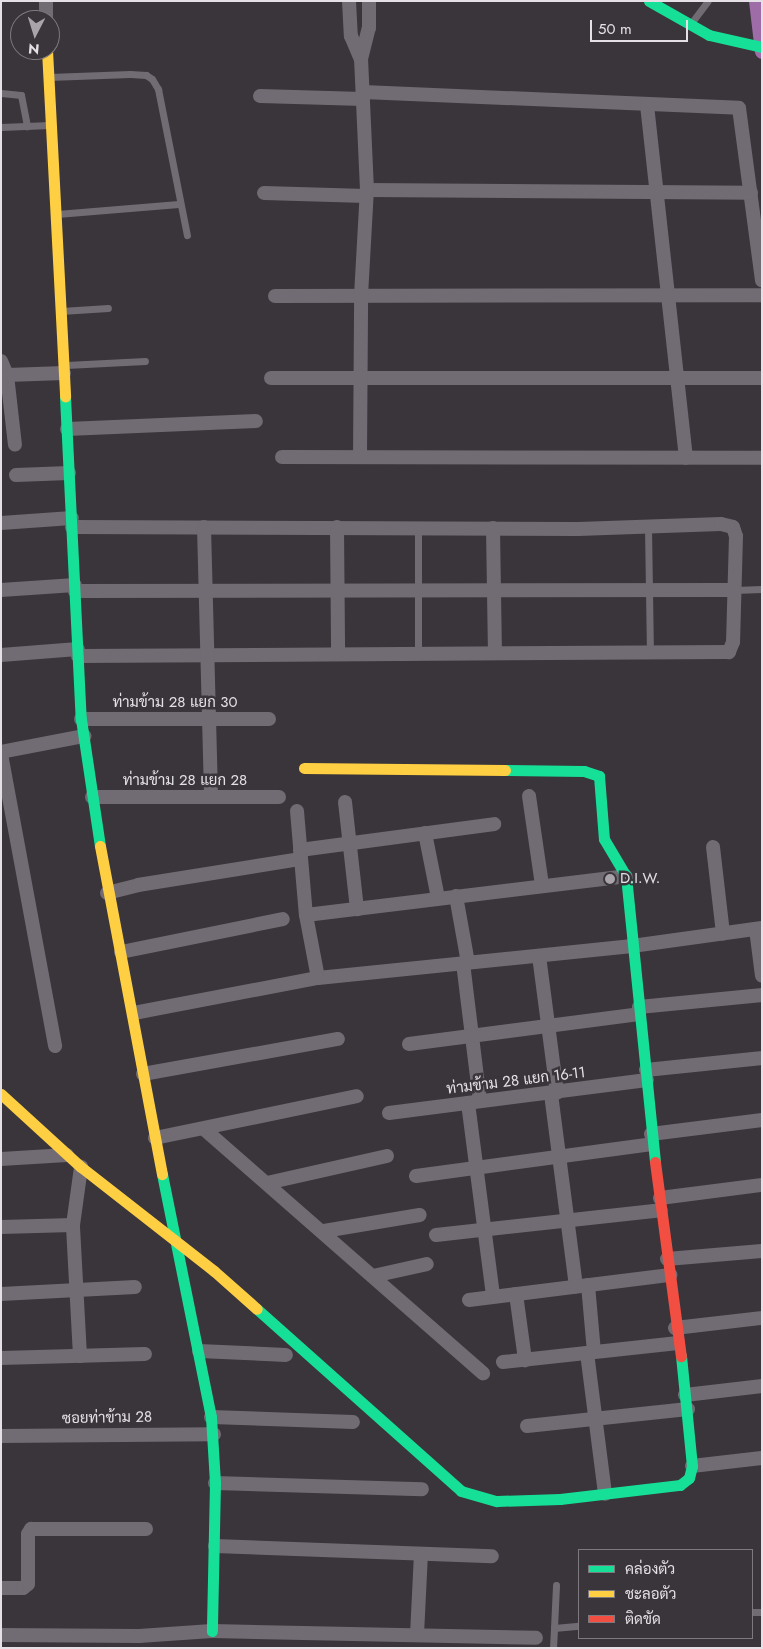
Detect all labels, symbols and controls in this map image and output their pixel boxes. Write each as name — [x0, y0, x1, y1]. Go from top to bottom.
north arrow — [10, 10, 60, 60]
scale bar — [593, 10, 690, 42]
text: 50 m — [598, 18, 632, 40]
text: N — [27, 38, 40, 59]
street label: ท่ามข้าม 28 แยก 30 — [112, 694, 238, 712]
street label: ท่ามข้าม 28 แยก 28 — [123, 772, 247, 790]
place label: D.I.W. — [620, 870, 660, 888]
marker: D.I.W. — [604, 873, 616, 885]
street label: ท่ามข้าม 28 แยก 16-11 — [445, 1064, 587, 1098]
street label: ซอยท่าข้าม 28 — [62, 1408, 152, 1428]
legend — [578, 1549, 753, 1639]
text: คล่องตัว — [625, 1558, 675, 1580]
text: ชะลอตัว — [625, 1583, 676, 1605]
text: ติดขัด — [625, 1608, 661, 1630]

